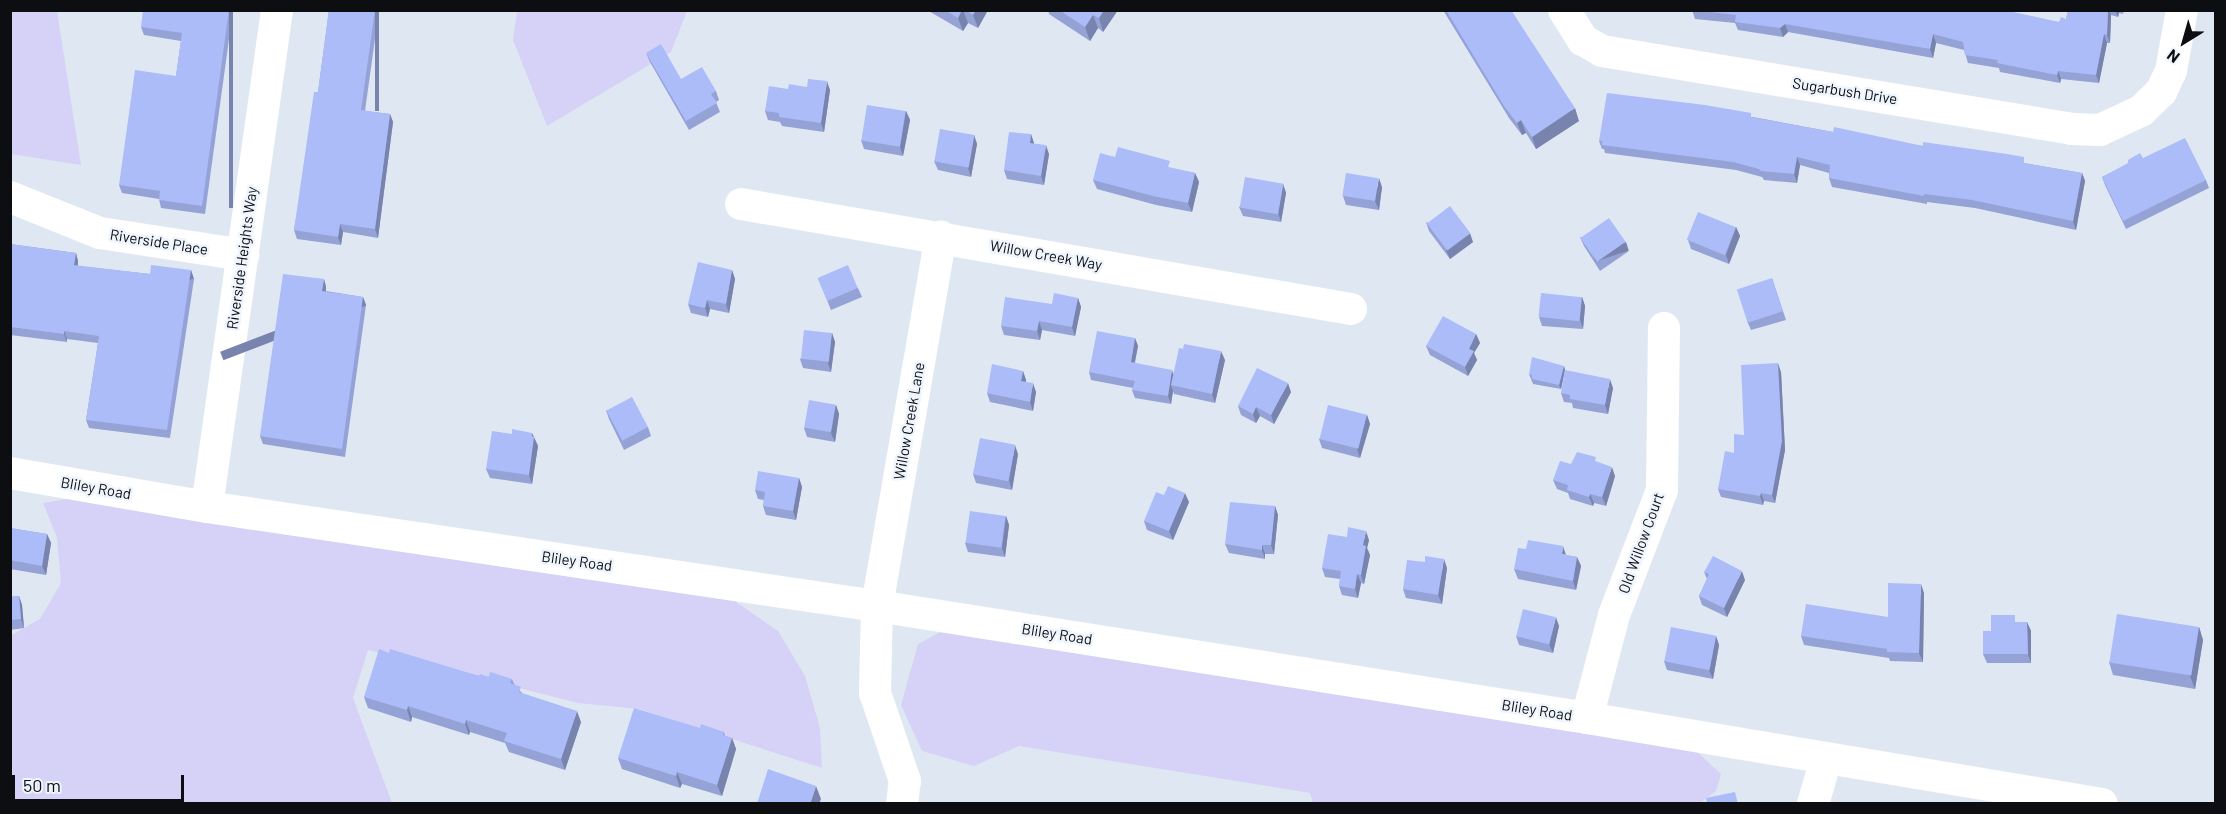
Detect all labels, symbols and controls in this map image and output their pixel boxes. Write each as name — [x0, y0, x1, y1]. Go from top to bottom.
north arrow — [2154, 12, 2214, 72]
text: N — [2163, 46, 2183, 68]
street label: Sugarbush Drive — [1791, 74, 1899, 108]
street label: Riverside Heights Way — [223, 186, 261, 330]
street label: Riverside Place — [109, 225, 209, 259]
street label: Willow Creek Way — [989, 236, 1103, 274]
street label: Willow Creek Lane — [890, 361, 928, 481]
street label: Bliley Road — [59, 473, 133, 503]
street label: Old Willow Court — [1614, 490, 1668, 596]
street label: Bliley Road — [541, 547, 613, 575]
street label: Bliley Road — [1021, 620, 1093, 648]
street label: Bliley Road — [1501, 696, 1573, 724]
scale bar — [15, 763, 188, 801]
text: 50 m — [23, 774, 61, 796]

